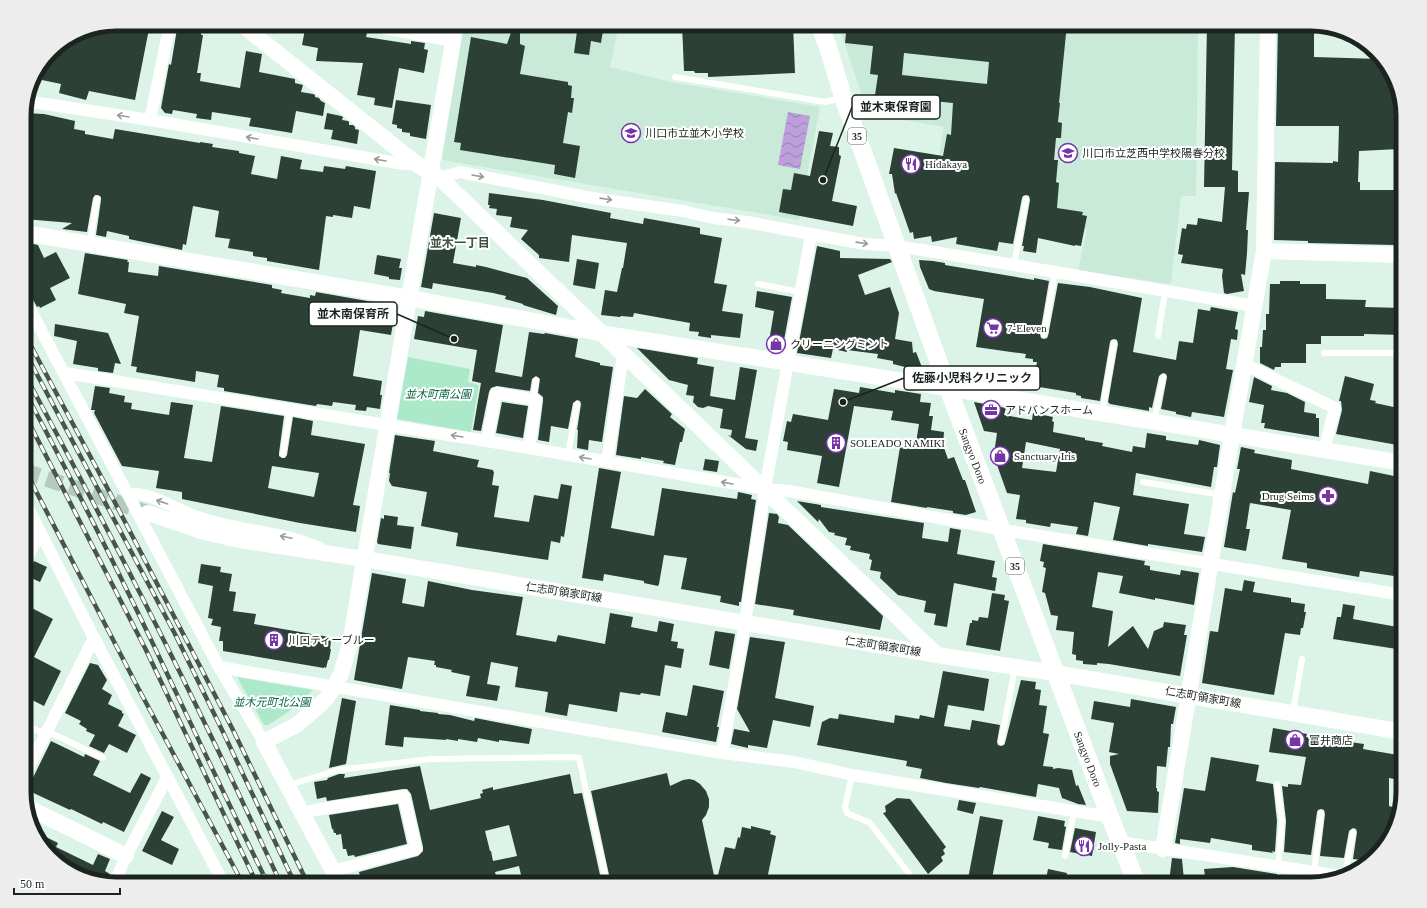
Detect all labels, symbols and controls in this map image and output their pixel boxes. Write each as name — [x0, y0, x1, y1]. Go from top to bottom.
callout: 並木東保育園 — [852, 95, 940, 119]
text: 並木東保育園 — [860, 100, 932, 114]
one-way arrow — [117, 112, 130, 120]
school or university icon: 川口市立並木小学校 — [620, 122, 642, 144]
place label: 川口市立並木小学校 — [645, 127, 744, 139]
road number: 35 — [848, 128, 866, 144]
one-way arrow — [245, 133, 258, 141]
school or university icon: 川口市立芝西中学校陽春分校 — [1057, 142, 1079, 164]
place label: 川口市立芝西中学校陽春分校 — [1082, 147, 1225, 159]
restaurant icon: Hidakaya — [900, 153, 922, 175]
one-way arrow — [373, 156, 386, 164]
place label: Hidakaya — [925, 158, 967, 170]
one-way arrow — [471, 172, 484, 180]
one-way arrow — [599, 195, 612, 203]
one-way arrow — [727, 217, 740, 224]
district label: 並木一丁目 — [430, 236, 490, 250]
one-way arrow — [855, 239, 868, 247]
callout: 並木南保育所 — [309, 302, 397, 326]
text: 並木南保育所 — [317, 307, 389, 321]
supermarket icon: 7-Eleven — [982, 317, 1004, 339]
place label: 7-Eleven — [1007, 322, 1047, 334]
shop icon: クリーニングミント — [765, 333, 787, 355]
place label: クリーニングミント — [790, 338, 889, 350]
callout: 佐藤小児科クリニック — [904, 366, 1040, 390]
text: 佐藤小児科クリニック — [912, 371, 1032, 385]
park label: 並木町南公園 — [405, 388, 473, 400]
office icon: アドバンスホーム — [980, 399, 1002, 421]
place label: アドバンスホーム — [1005, 404, 1093, 416]
street label: Sangyo Doro — [957, 427, 989, 486]
one-way arrow — [451, 432, 464, 440]
building icon: SOLEADO NAMIKI — [825, 432, 847, 454]
place label: SOLEADO NAMIKI — [850, 437, 945, 449]
shop icon: Sanctuary Iris — [989, 445, 1011, 467]
place label: Sanctuary Iris — [1014, 450, 1075, 462]
one-way arrow — [579, 454, 592, 462]
one-way arrow — [721, 478, 734, 486]
pharmacy icon: Drug Seims — [1317, 485, 1339, 507]
place label: Drug Seims — [1262, 490, 1314, 502]
one-way arrow — [156, 497, 168, 505]
one-way arrow — [280, 533, 293, 541]
road number: 35 — [1006, 558, 1024, 574]
street label: 仁志町領家町線 — [525, 580, 603, 604]
building icon: 川口ティーブルー — [263, 629, 285, 651]
place label: 川口ティーブルー — [288, 634, 375, 646]
street label: 仁志町領家町線 — [844, 634, 922, 658]
street label: 仁志町領家町線 — [1164, 684, 1242, 710]
park label: 並木元町北公園 — [234, 696, 312, 708]
shop icon: 富井商店 — [1284, 729, 1306, 751]
street label: Sangyo Doro — [1072, 730, 1104, 789]
place label: 富井商店 — [1309, 734, 1353, 746]
restaurant icon: Jolly-Pasta — [1073, 835, 1095, 857]
place label: Jolly-Pasta — [1098, 840, 1146, 852]
scale bar — [14, 870, 120, 896]
text: 50 m — [20, 877, 45, 891]

